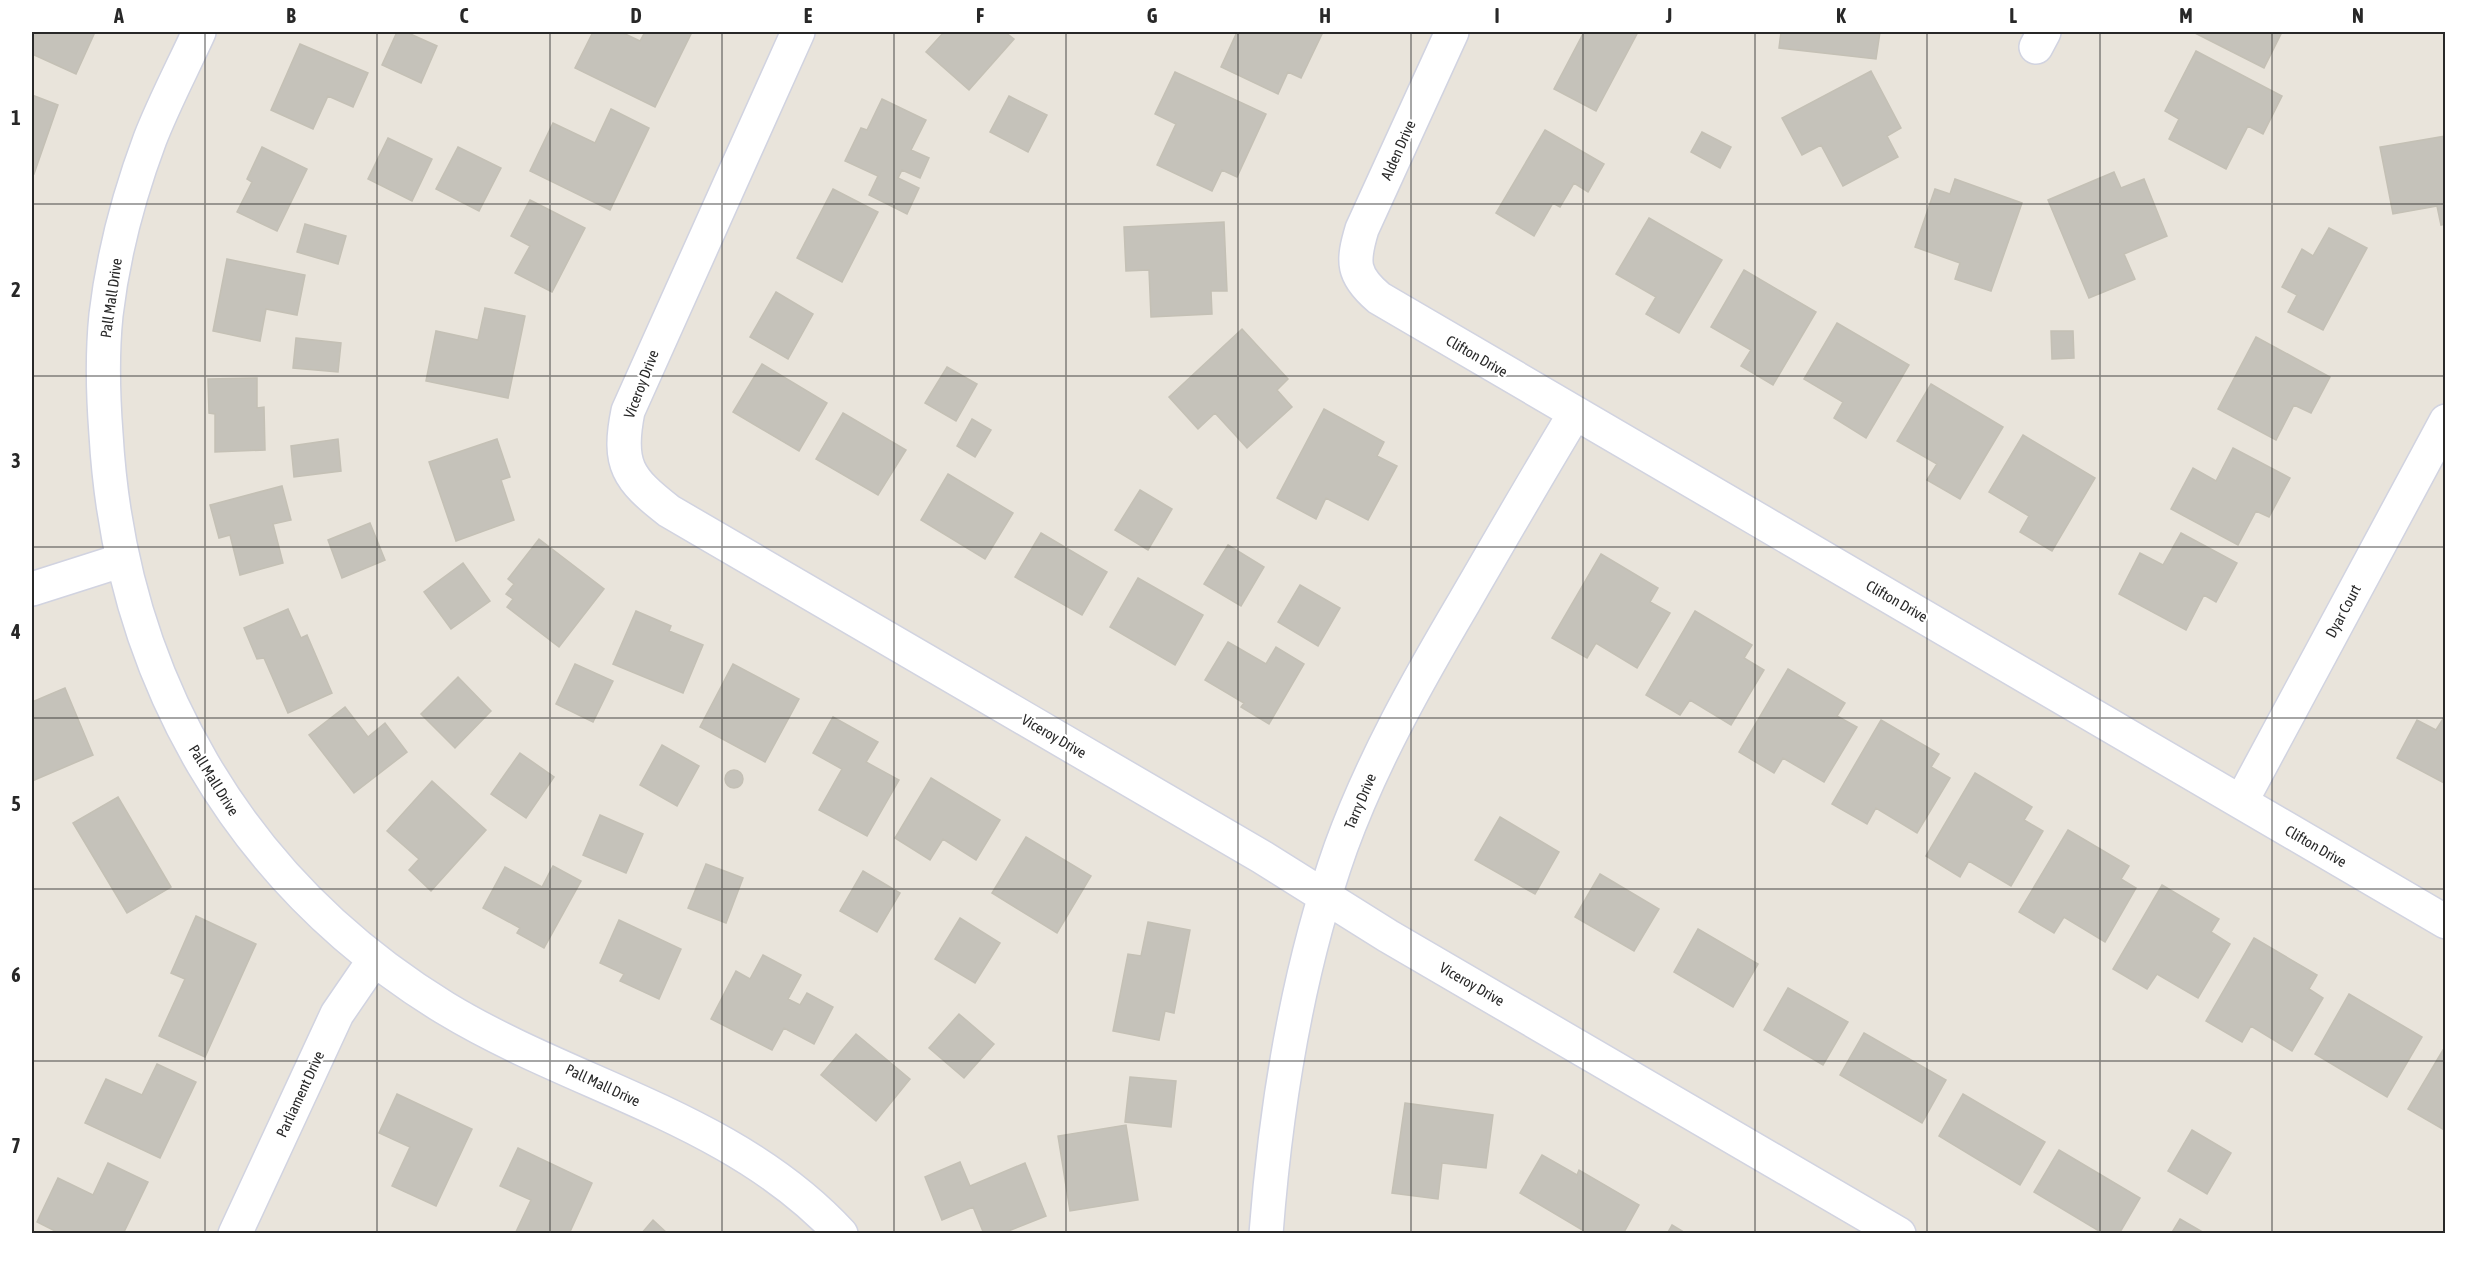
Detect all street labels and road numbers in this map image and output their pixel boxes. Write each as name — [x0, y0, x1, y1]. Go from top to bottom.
street label: Alden Drive — [1377, 117, 1419, 182]
street label: Pall Mall Drive — [97, 257, 125, 339]
street label: Clifton Drive — [1443, 332, 1511, 380]
street label: Viceroy Drive — [620, 347, 662, 421]
street label: Clifton Drive — [1863, 577, 1931, 625]
street label: Dyar Court — [2322, 582, 2364, 640]
street label: Viceroy Drive — [1019, 711, 1090, 761]
street label: Pall Mall Drive — [186, 741, 243, 819]
street label: Tarry Drive — [1341, 770, 1379, 831]
street label: Clifton Drive — [2282, 822, 2350, 870]
street label: Viceroy Drive — [1437, 959, 1508, 1009]
street label: Parliament Drive — [273, 1048, 327, 1140]
street label: Pall Mall Drive — [563, 1060, 643, 1110]

